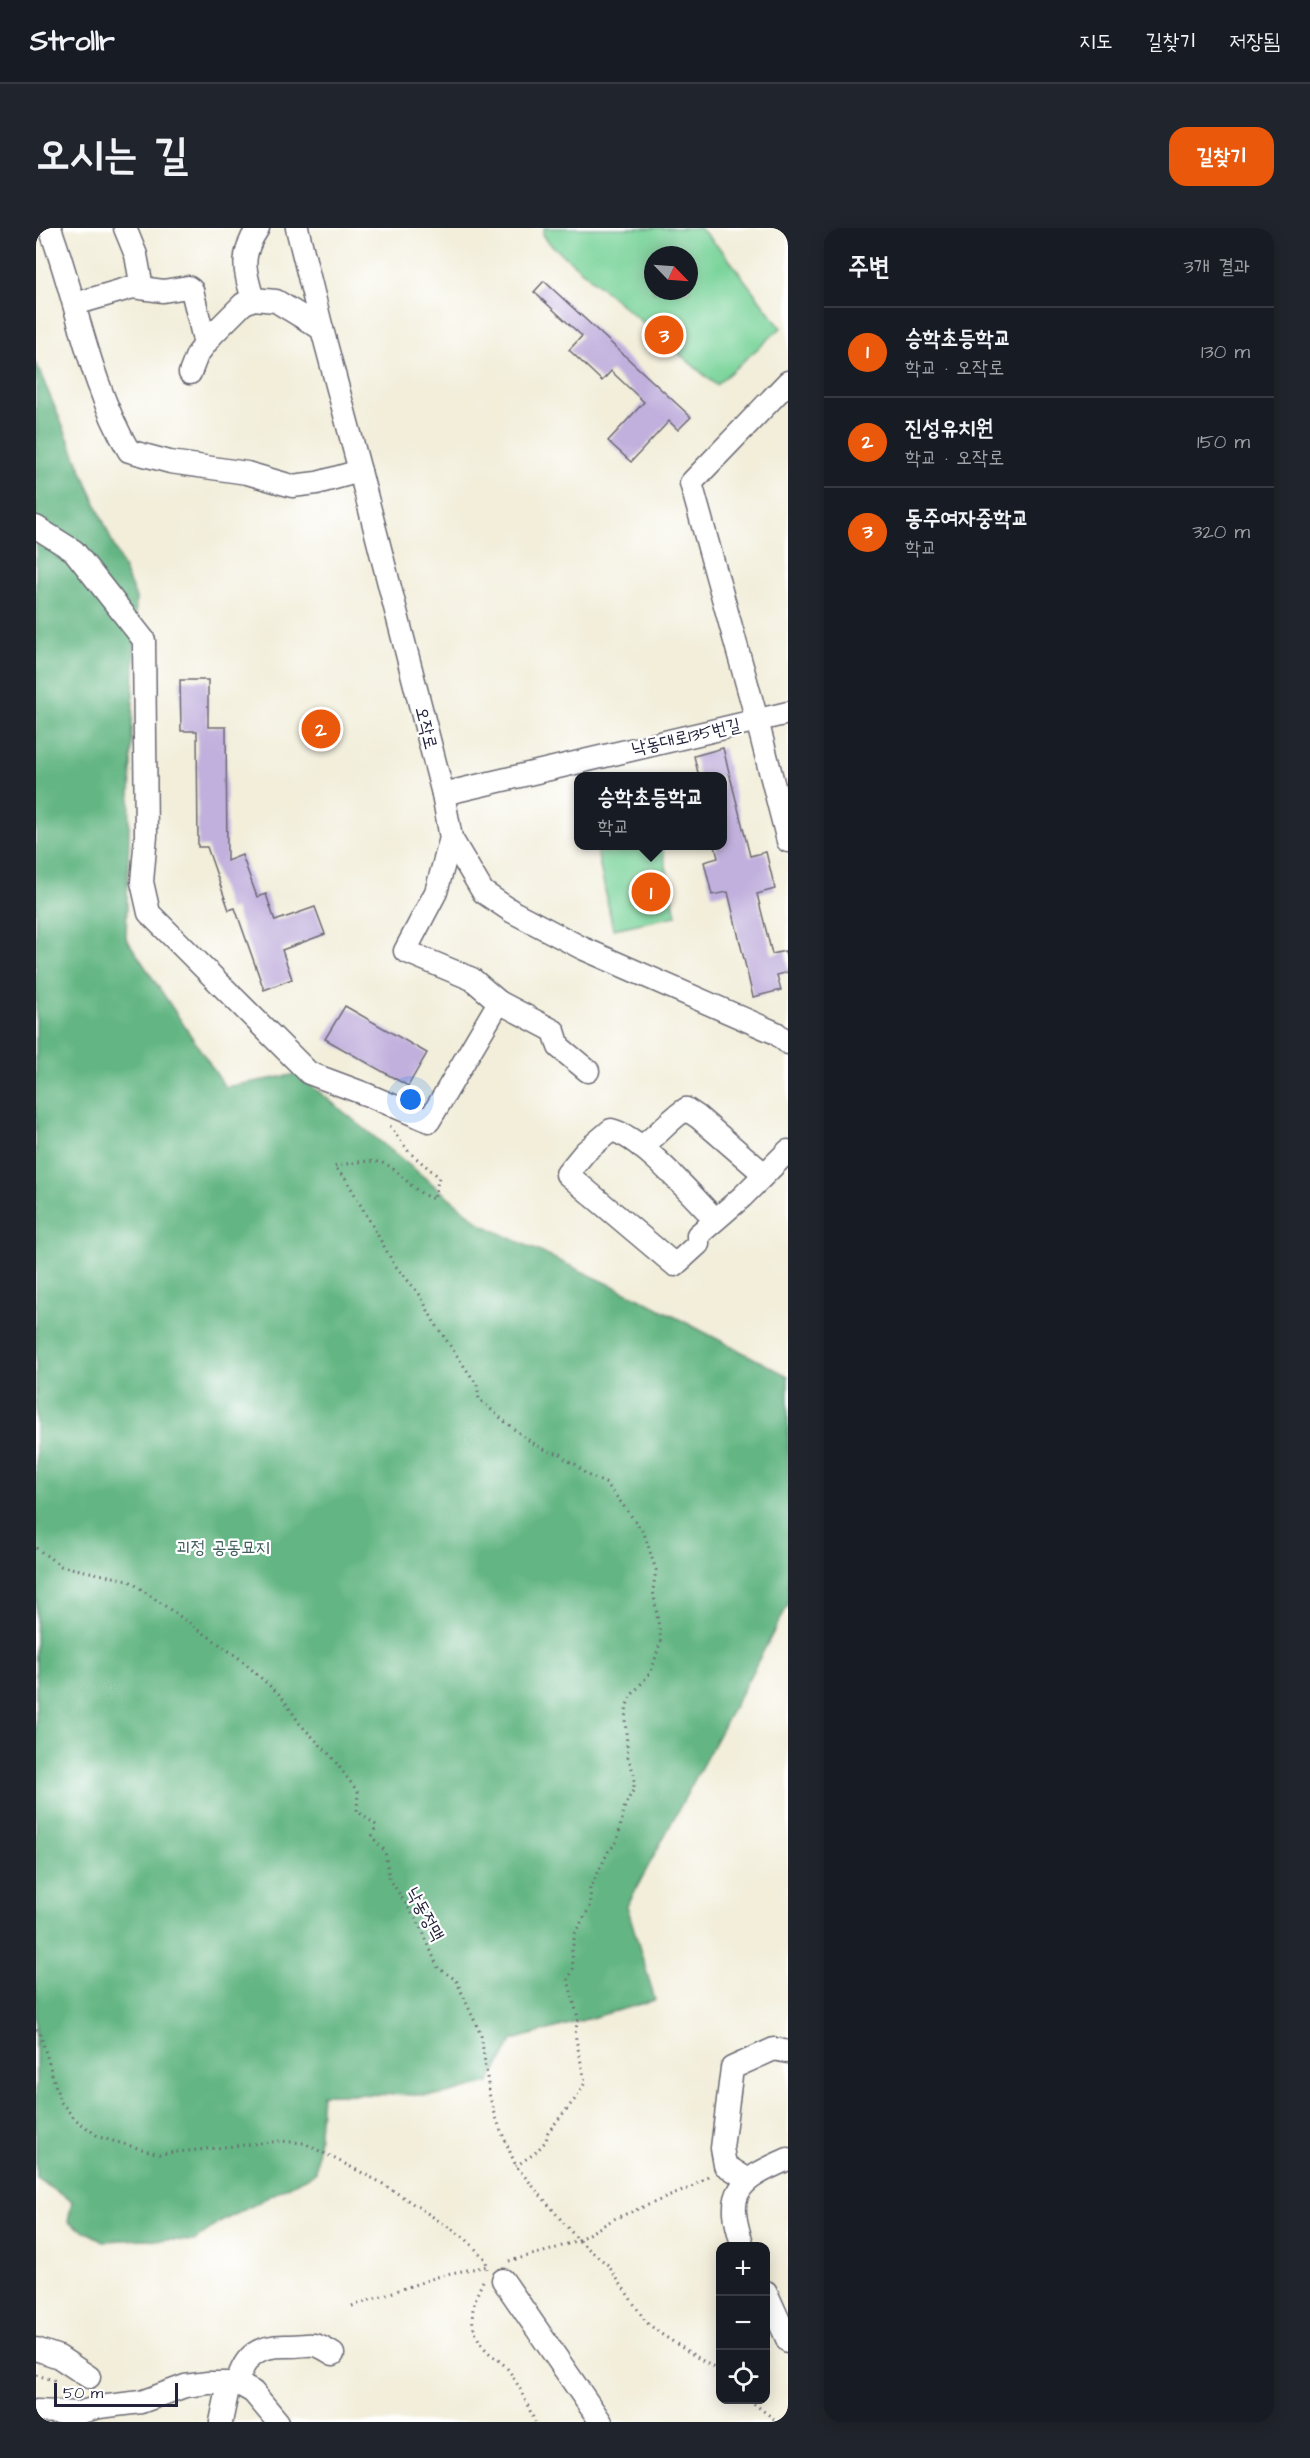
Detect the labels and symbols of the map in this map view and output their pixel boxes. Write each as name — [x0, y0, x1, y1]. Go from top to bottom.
north arrow — [644, 246, 698, 300]
pin: 3 — [644, 312, 684, 358]
street label: 오작로 — [409, 704, 443, 752]
pin: 2 — [302, 706, 340, 752]
street label: 낙동대로135번길 — [629, 712, 743, 762]
pin: 1 — [632, 870, 670, 914]
your location — [396, 1085, 425, 1114]
park label: 괴정 공동묘지 — [176, 1535, 270, 1560]
street label: 낙동정맥 — [400, 1883, 450, 1945]
scale bar — [54, 2380, 178, 2408]

